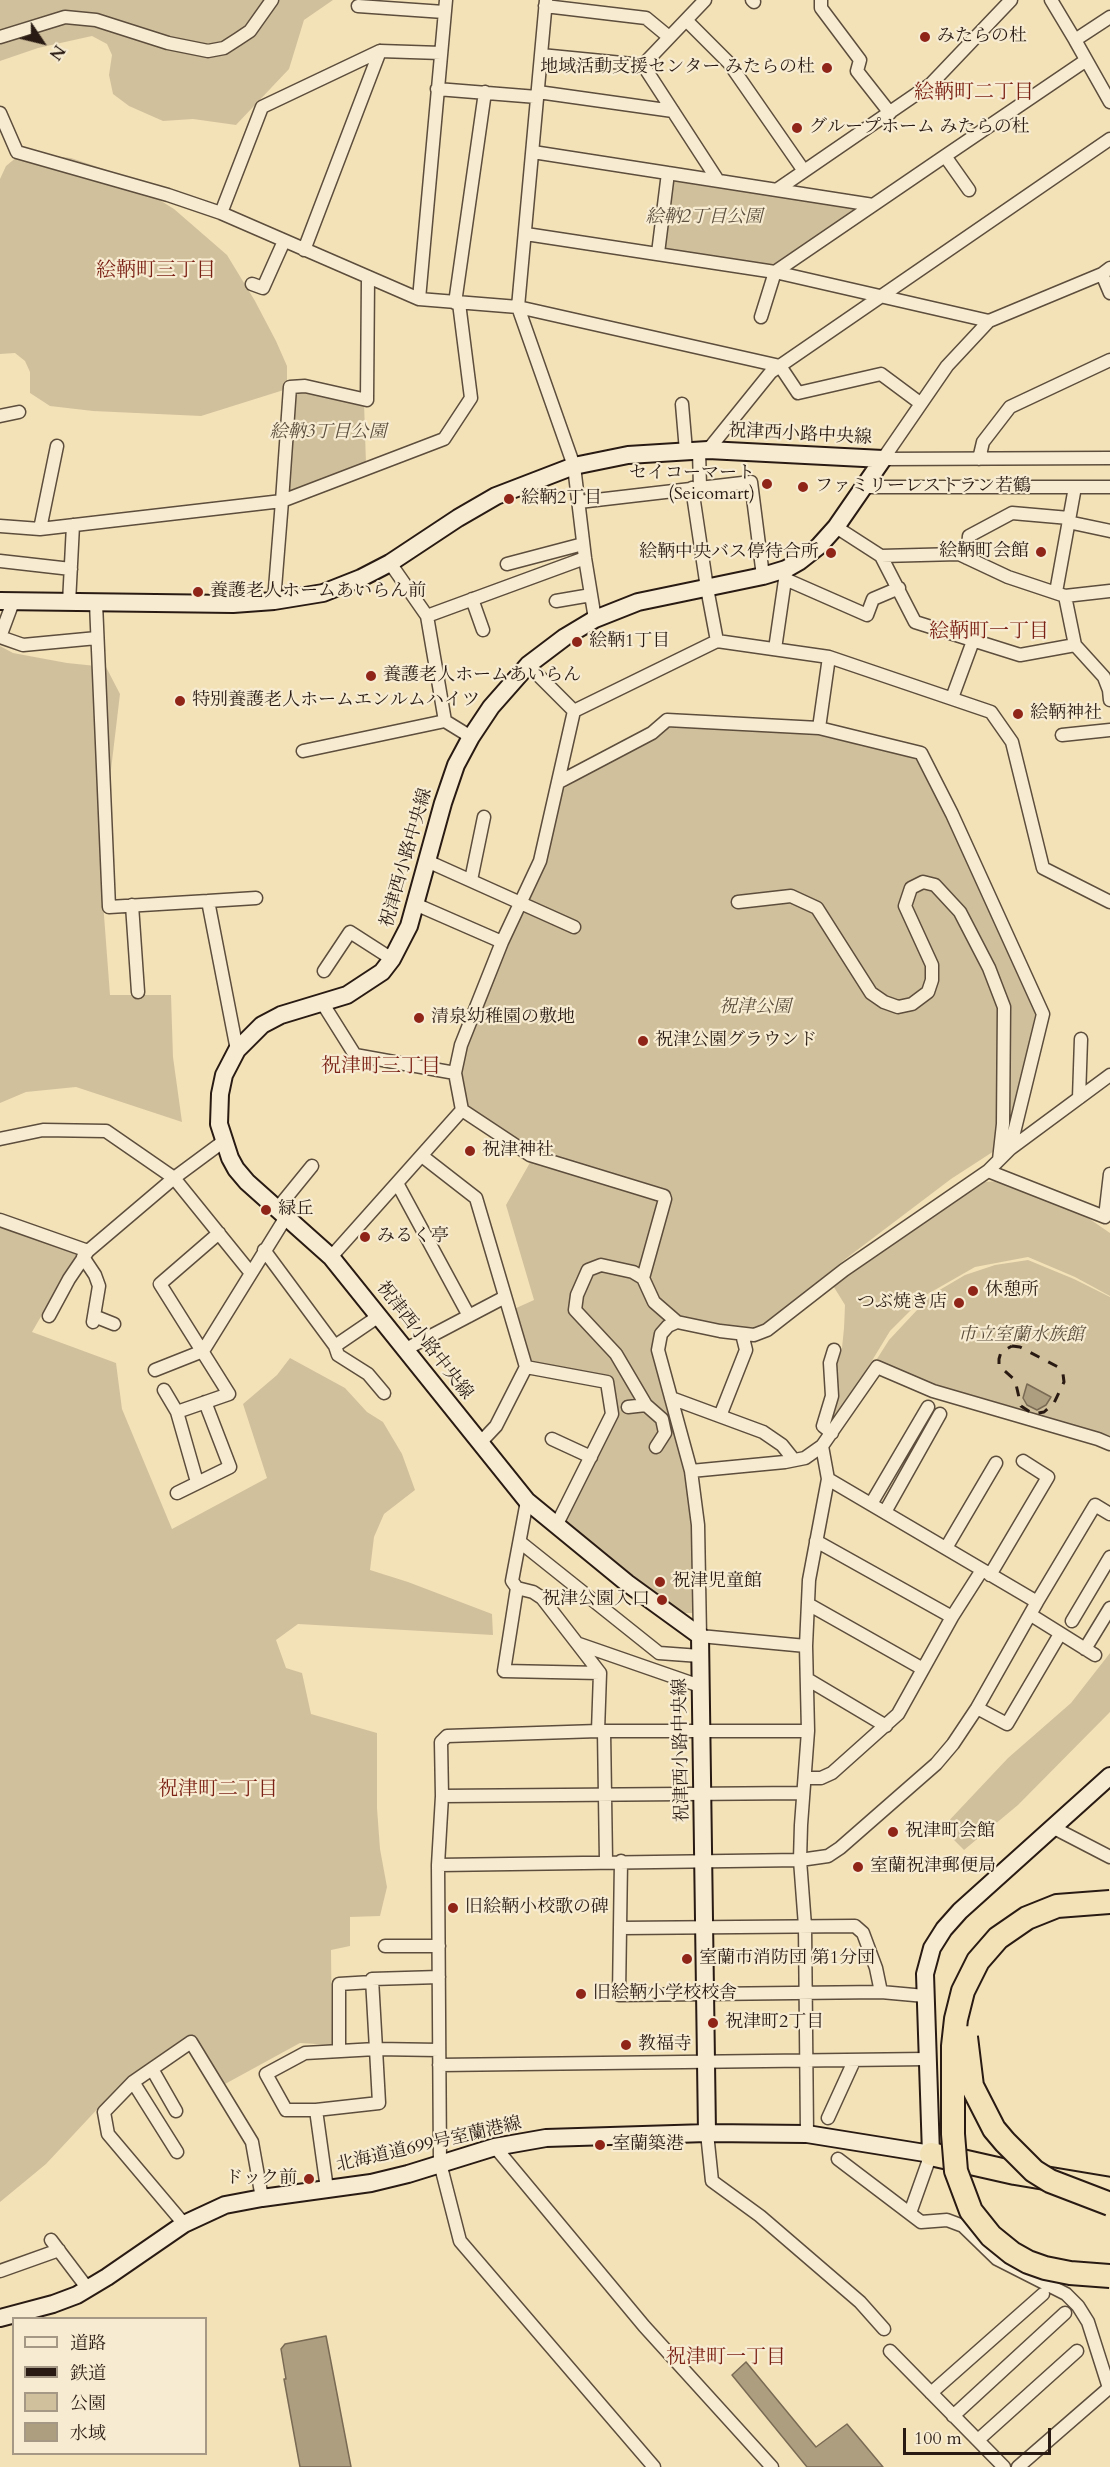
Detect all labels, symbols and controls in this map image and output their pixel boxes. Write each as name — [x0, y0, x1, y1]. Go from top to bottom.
north arrow — [12, 12, 72, 72]
place label: みたらの杜 — [937, 26, 1027, 48]
marker: みたらの杜 — [918, 30, 932, 44]
text: N — [44, 40, 70, 64]
place label: 地域活動支援センター みたらの杜 — [540, 57, 815, 79]
marker: 地域活動支援センター みたらの杜 — [820, 61, 834, 75]
district label: 絵鞆町二丁目 — [914, 81, 1034, 105]
place label: グループホーム みたらの杜 — [809, 117, 1030, 139]
marker: グループホーム みたらの杜 — [790, 121, 804, 135]
park label: 絵靹2丁目公園 — [645, 207, 763, 229]
district label: 絵鞆町三丁目 — [96, 259, 216, 283]
street label: 祝津西小路中央線 — [728, 420, 872, 450]
park label: 絵靹3丁目公園 — [269, 422, 387, 444]
place label: セイコーマート (Seicomart) — [629, 463, 755, 506]
place label: ファミリーレストラン若鶴 — [815, 476, 1031, 498]
marker: セイコーマート (Seicomart) — [760, 477, 774, 491]
marker: ファミリーレストラン若鶴 — [796, 480, 810, 494]
place label: 絵鞆2丁目 — [521, 488, 602, 510]
marker: 絵鞆2丁目 — [502, 492, 516, 506]
place label: 絵鞆町会館 — [939, 541, 1029, 563]
place label: 絵鞆中央バス停待合所 — [639, 542, 819, 564]
marker: 絵鞆町会館 — [1034, 545, 1048, 559]
marker: 絵鞆中央バス停待合所 — [824, 546, 838, 560]
place label: 養護老人ホームあいらん前 — [210, 581, 426, 603]
marker: 養護老人ホームあいらん前 — [191, 585, 205, 599]
district label: 絵鞆町一丁目 — [929, 620, 1049, 644]
place label: 絵鞆1丁目 — [589, 631, 670, 653]
marker: 絵鞆1丁目 — [570, 635, 584, 649]
place label: 養護老人ホームあいらん — [383, 665, 581, 687]
marker: 養護老人ホームあいらん — [364, 669, 378, 683]
place label: 特別養護老人ホームエンルムハイツ — [192, 690, 480, 712]
marker: 特別養護老人ホームエンルムハイツ — [173, 694, 187, 708]
place label: 絵鞆神社 — [1030, 703, 1102, 725]
marker: 絵鞆神社 — [1011, 707, 1025, 721]
street label: 祝津西小路中央線 — [377, 786, 437, 930]
park label: 祝津公園 — [719, 997, 791, 1019]
place label: 清泉幼稚園の敷地 — [431, 1007, 575, 1029]
marker: 清泉幼稚園の敷地 — [412, 1011, 426, 1025]
place label: 祝津公園グラウンド — [655, 1030, 817, 1052]
marker: 祝津公園グラウンド — [636, 1034, 650, 1048]
district label: 祝津町三丁目 — [321, 1055, 441, 1079]
place label: 祝津神社 — [482, 1140, 554, 1162]
marker: 祝津神社 — [463, 1144, 477, 1158]
place label: 緑丘 — [278, 1199, 314, 1221]
marker: 緑丘 — [259, 1203, 273, 1217]
place label: みるく亭 — [377, 1226, 449, 1248]
marker: みるく亭 — [358, 1230, 372, 1244]
street label: 祝津西小路中央線 — [371, 1278, 477, 1404]
place label: 休憩所 — [985, 1280, 1039, 1302]
marker: 休憩所 — [966, 1284, 980, 1298]
place label: つぶ焼き店 — [857, 1292, 947, 1314]
marker: つぶ焼き店 — [952, 1296, 966, 1310]
park label: 市立室蘭水族館 — [958, 1325, 1084, 1347]
place label: 祝津児童館 — [672, 1571, 762, 1593]
marker: 祝津児童館 — [653, 1575, 667, 1589]
place label: 祝津公園入口 — [542, 1589, 650, 1611]
marker: 祝津公園入口 — [655, 1593, 669, 1607]
street label: 祝津西小路中央線 — [670, 1678, 694, 1822]
district label: 祝津町二丁目 — [158, 1778, 278, 1802]
place label: 祝津町会館 — [905, 1821, 995, 1843]
marker: 祝津町会館 — [886, 1825, 900, 1839]
place label: 室蘭祝津郵便局 — [870, 1856, 996, 1878]
marker: 室蘭祝津郵便局 — [851, 1860, 865, 1874]
place label: 旧絵鞆小校歌の碑 — [465, 1897, 609, 1919]
marker: 旧絵鞆小校歌の碑 — [446, 1901, 460, 1915]
place label: 室蘭市消防団 第1分団 — [699, 1948, 875, 1970]
marker: 室蘭市消防団 第1分団 — [680, 1952, 694, 1966]
place label: 旧絵鞆小学校校舎 — [593, 1983, 737, 2005]
marker: 旧絵鞆小学校校舎 — [574, 1987, 588, 2001]
place label: 祝津町2丁目 — [725, 2012, 824, 2034]
marker: 祝津町2丁目 — [706, 2016, 720, 2030]
place label: 教福寺 — [638, 2034, 692, 2056]
marker: 教福寺 — [619, 2038, 633, 2052]
street label: 北海道道699号室蘭港線 — [334, 2113, 524, 2177]
place label: 室蘭築港 — [612, 2134, 684, 2156]
marker: 室蘭築港 — [593, 2138, 607, 2152]
place label: ドック前 — [225, 2168, 297, 2190]
marker: ドック前 — [302, 2172, 316, 2186]
legend — [12, 2317, 207, 2455]
text: 道路 — [70, 2331, 106, 2356]
district label: 祝津町一丁目 — [666, 2346, 786, 2370]
text: 鉄道 — [70, 2361, 106, 2386]
text: 公園 — [70, 2391, 106, 2416]
scale bar — [906, 2416, 1054, 2454]
text: 水域 — [70, 2421, 106, 2446]
text: 100 m — [914, 2426, 962, 2451]

